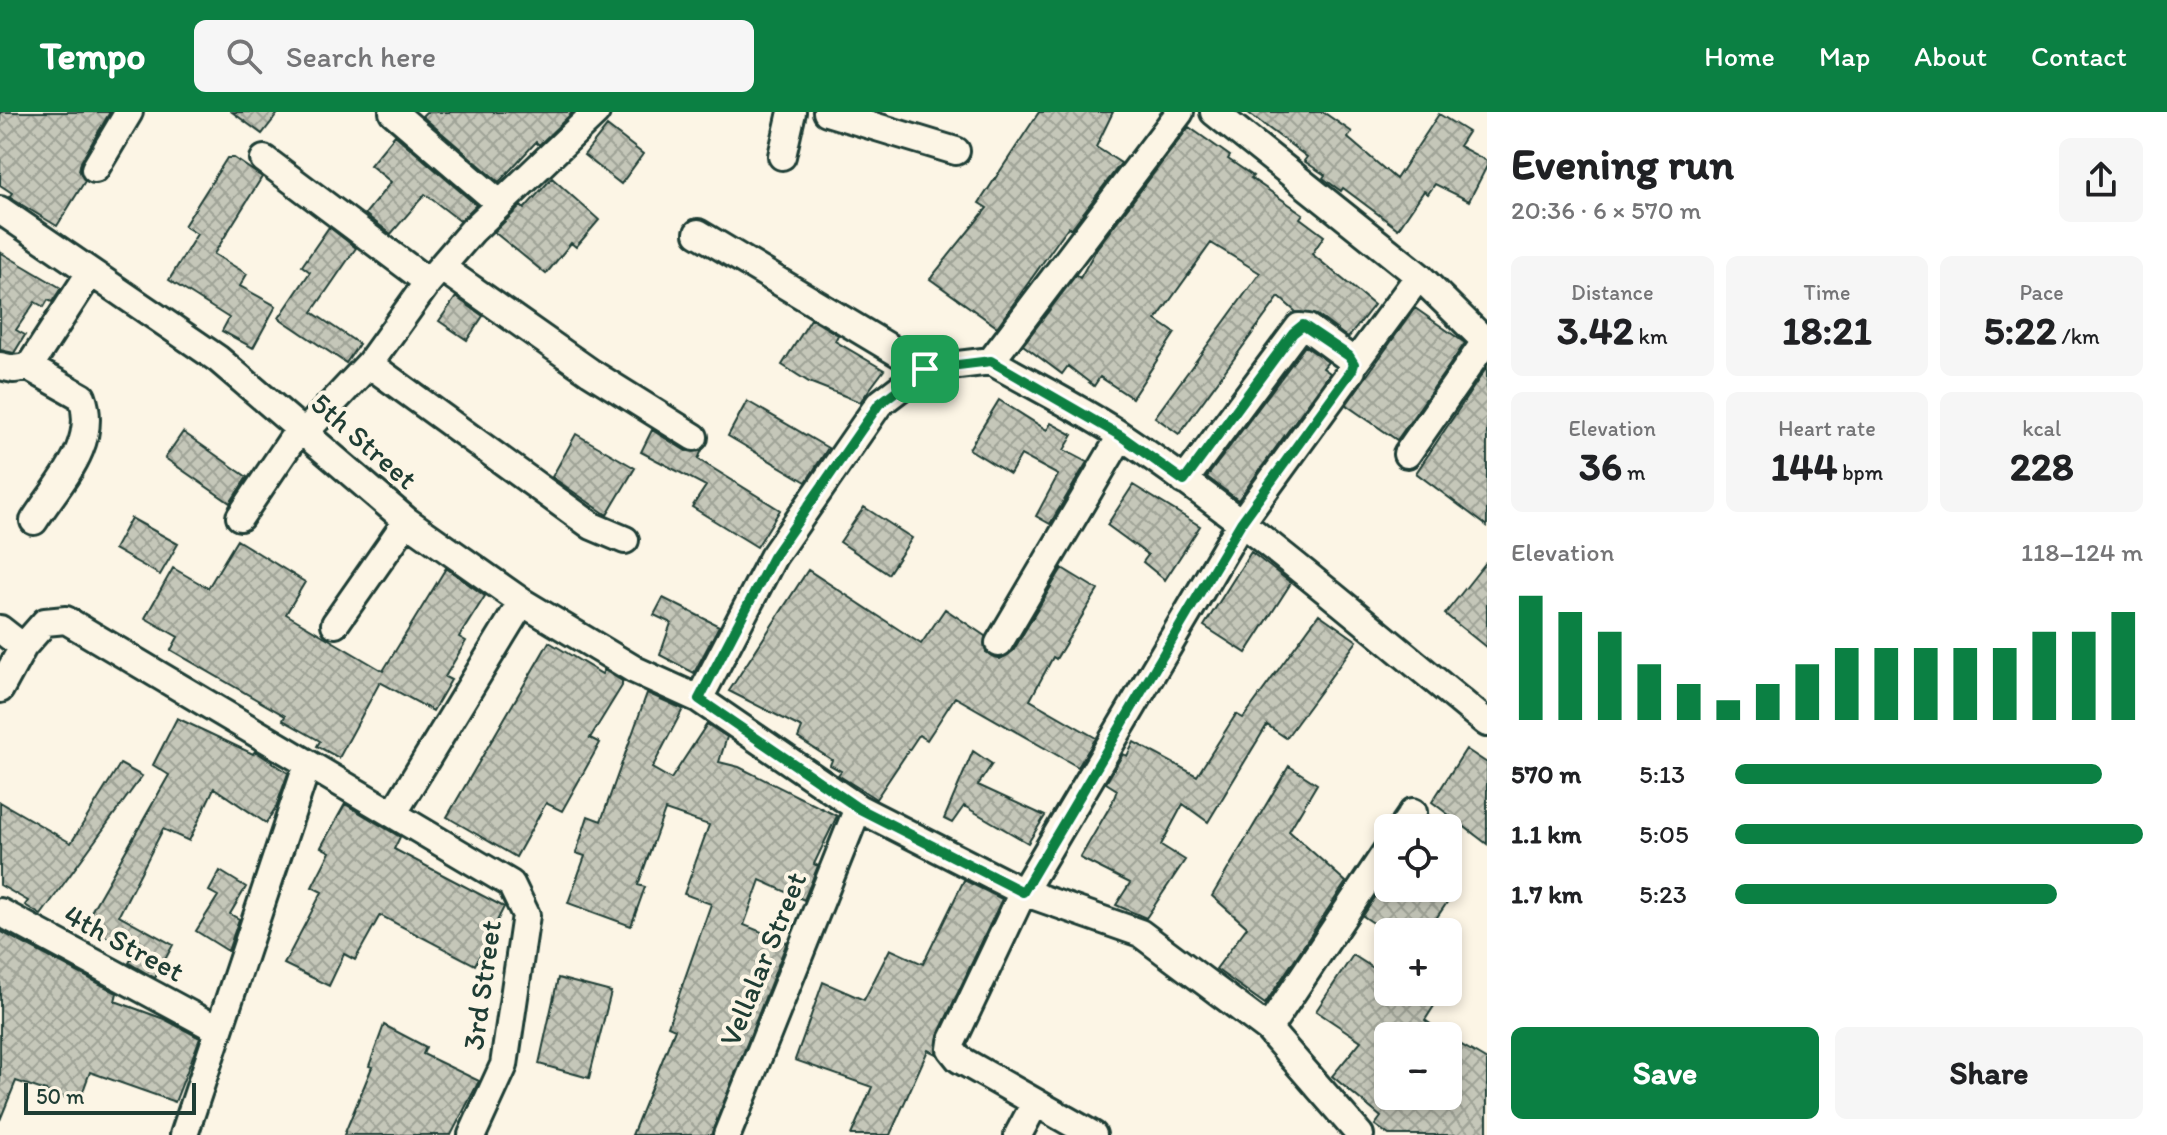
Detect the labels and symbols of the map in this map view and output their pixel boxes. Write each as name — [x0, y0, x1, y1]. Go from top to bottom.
pin — [891, 335, 959, 403]
street label: 5th Street — [304, 384, 425, 497]
street label: Vellalar Street — [711, 866, 814, 1052]
street label: 4th Street — [58, 895, 191, 990]
street label: 3rd Street — [454, 918, 509, 1052]
scale bar — [24, 1079, 196, 1115]

